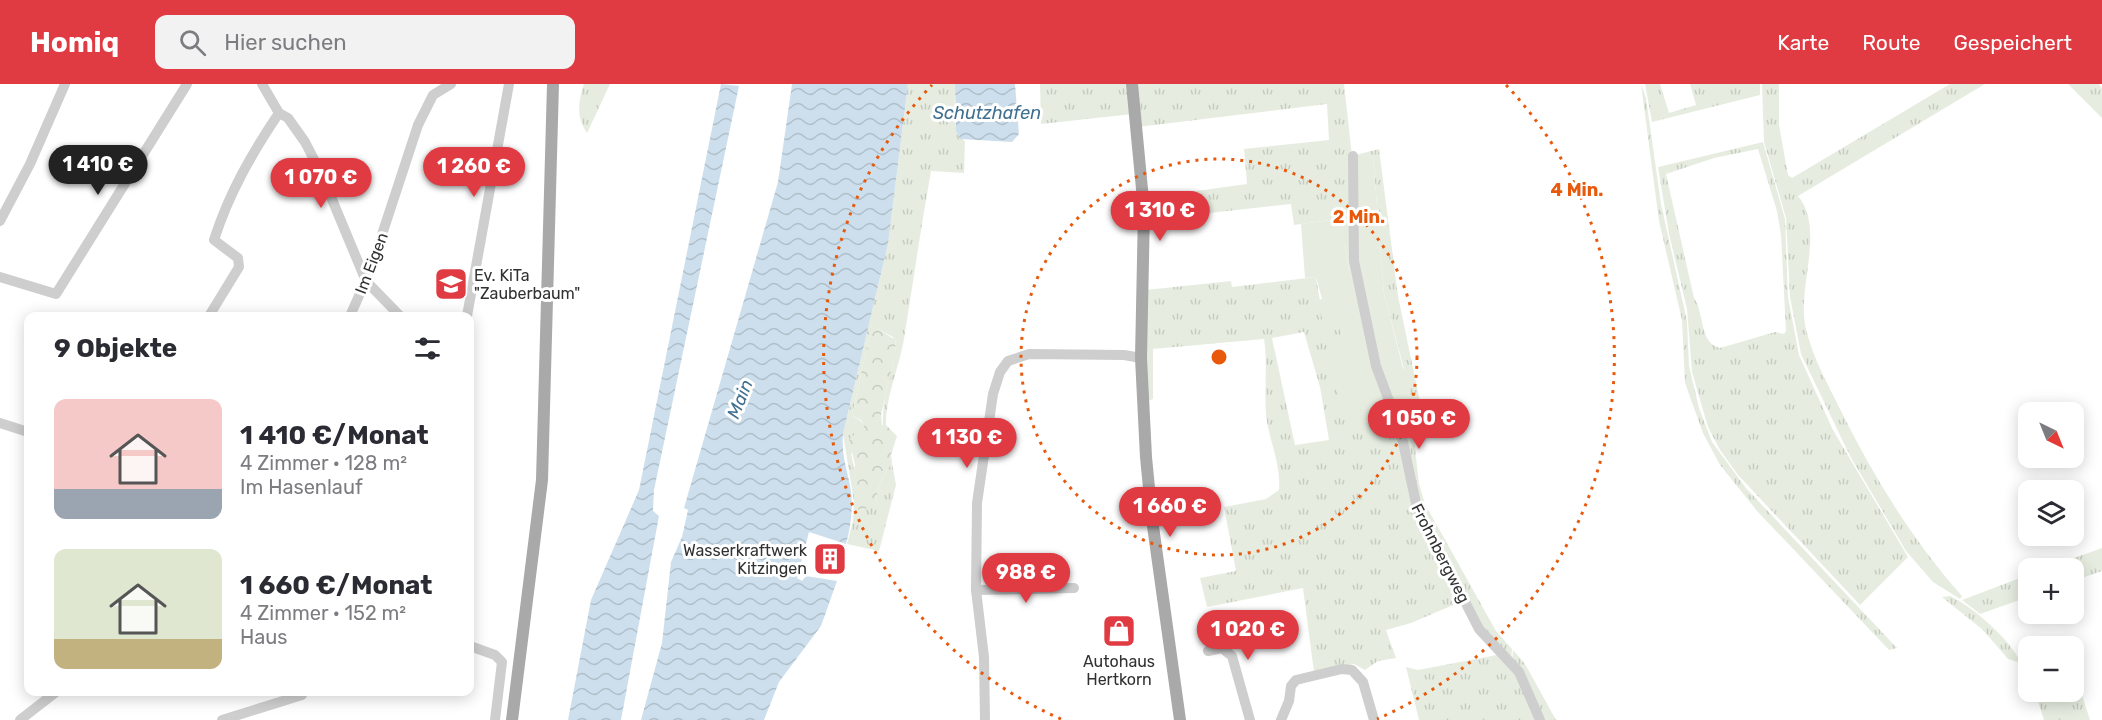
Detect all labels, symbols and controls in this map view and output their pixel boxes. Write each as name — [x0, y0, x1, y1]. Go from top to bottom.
search box — [155, 15, 575, 69]
text: Homiq — [30, 26, 119, 59]
icon: search — [176, 26, 209, 59]
text: Hier suchen — [224, 29, 347, 56]
text: Karte — [1777, 30, 1829, 55]
text: Route — [1862, 30, 1921, 55]
text: Gespeichert — [1954, 30, 2072, 55]
water label: Schutzhafen — [933, 102, 1041, 124]
pin: 1 410 € — [43, 145, 153, 196]
pin: 1 260 € — [419, 147, 529, 198]
text: 1 410 € — [63, 152, 133, 176]
text: 1 260 € — [437, 154, 511, 178]
pin: 1 070 € — [266, 158, 376, 209]
text: 1 070 € — [285, 165, 357, 189]
text: 4 Min. — [1551, 179, 1603, 201]
pin: 1 310 € — [1105, 191, 1215, 242]
text: 1 310 € — [1125, 198, 1195, 222]
text: 2 Min. — [1333, 206, 1385, 228]
street label: Im Eigen — [351, 230, 392, 297]
school or university icon: Ev. KiTa "Zauberbaum" — [433, 266, 469, 302]
place label: Ev. KiTa "Zauberbaum" — [474, 266, 580, 303]
icon: filters — [411, 332, 444, 365]
text: 9 Objekte — [54, 333, 177, 364]
centre of rings — [1209, 347, 1229, 367]
water label: Main — [722, 376, 758, 422]
pin: 1 050 € — [1364, 399, 1474, 450]
north arrow — [2018, 402, 2084, 468]
map controls — [2018, 402, 2084, 702]
text: 1 050 € — [1382, 406, 1456, 430]
pin: 1 130 € — [912, 418, 1022, 469]
text: 1 410 €/Monat — [240, 420, 429, 451]
icon: home — [102, 423, 174, 495]
text: 1 130 € — [932, 425, 1002, 449]
text: 4 Zimmer · 128 m² — [240, 451, 407, 475]
text: Im Hasenlauf — [240, 475, 363, 499]
button: layers — [2018, 480, 2084, 546]
pin: 1 660 € — [1115, 487, 1225, 538]
text: 1 660 € — [1133, 494, 1207, 518]
street label: Frohnbergweg — [1407, 500, 1474, 606]
place label: Wasserkraftwerk Kitzingen — [683, 541, 808, 578]
building icon: Wasserkraftwerk Kitzingen — [812, 541, 848, 577]
pin: 988 € — [984, 553, 1068, 604]
button: + — [2018, 558, 2084, 624]
text: 988 € — [996, 560, 1056, 584]
text: 1 660 €/Monat — [240, 570, 433, 601]
icon: home — [102, 573, 174, 645]
text: 4 Zimmer · 152 m² — [240, 601, 406, 625]
pin: 1 020 € — [1193, 610, 1303, 661]
shop icon: Autohaus Hertkorn — [1101, 613, 1137, 649]
text: 1 020 € — [1211, 617, 1285, 641]
text: Haus — [240, 625, 288, 649]
button: − — [2018, 636, 2084, 702]
place label: Autohaus Hertkorn — [1083, 652, 1155, 689]

